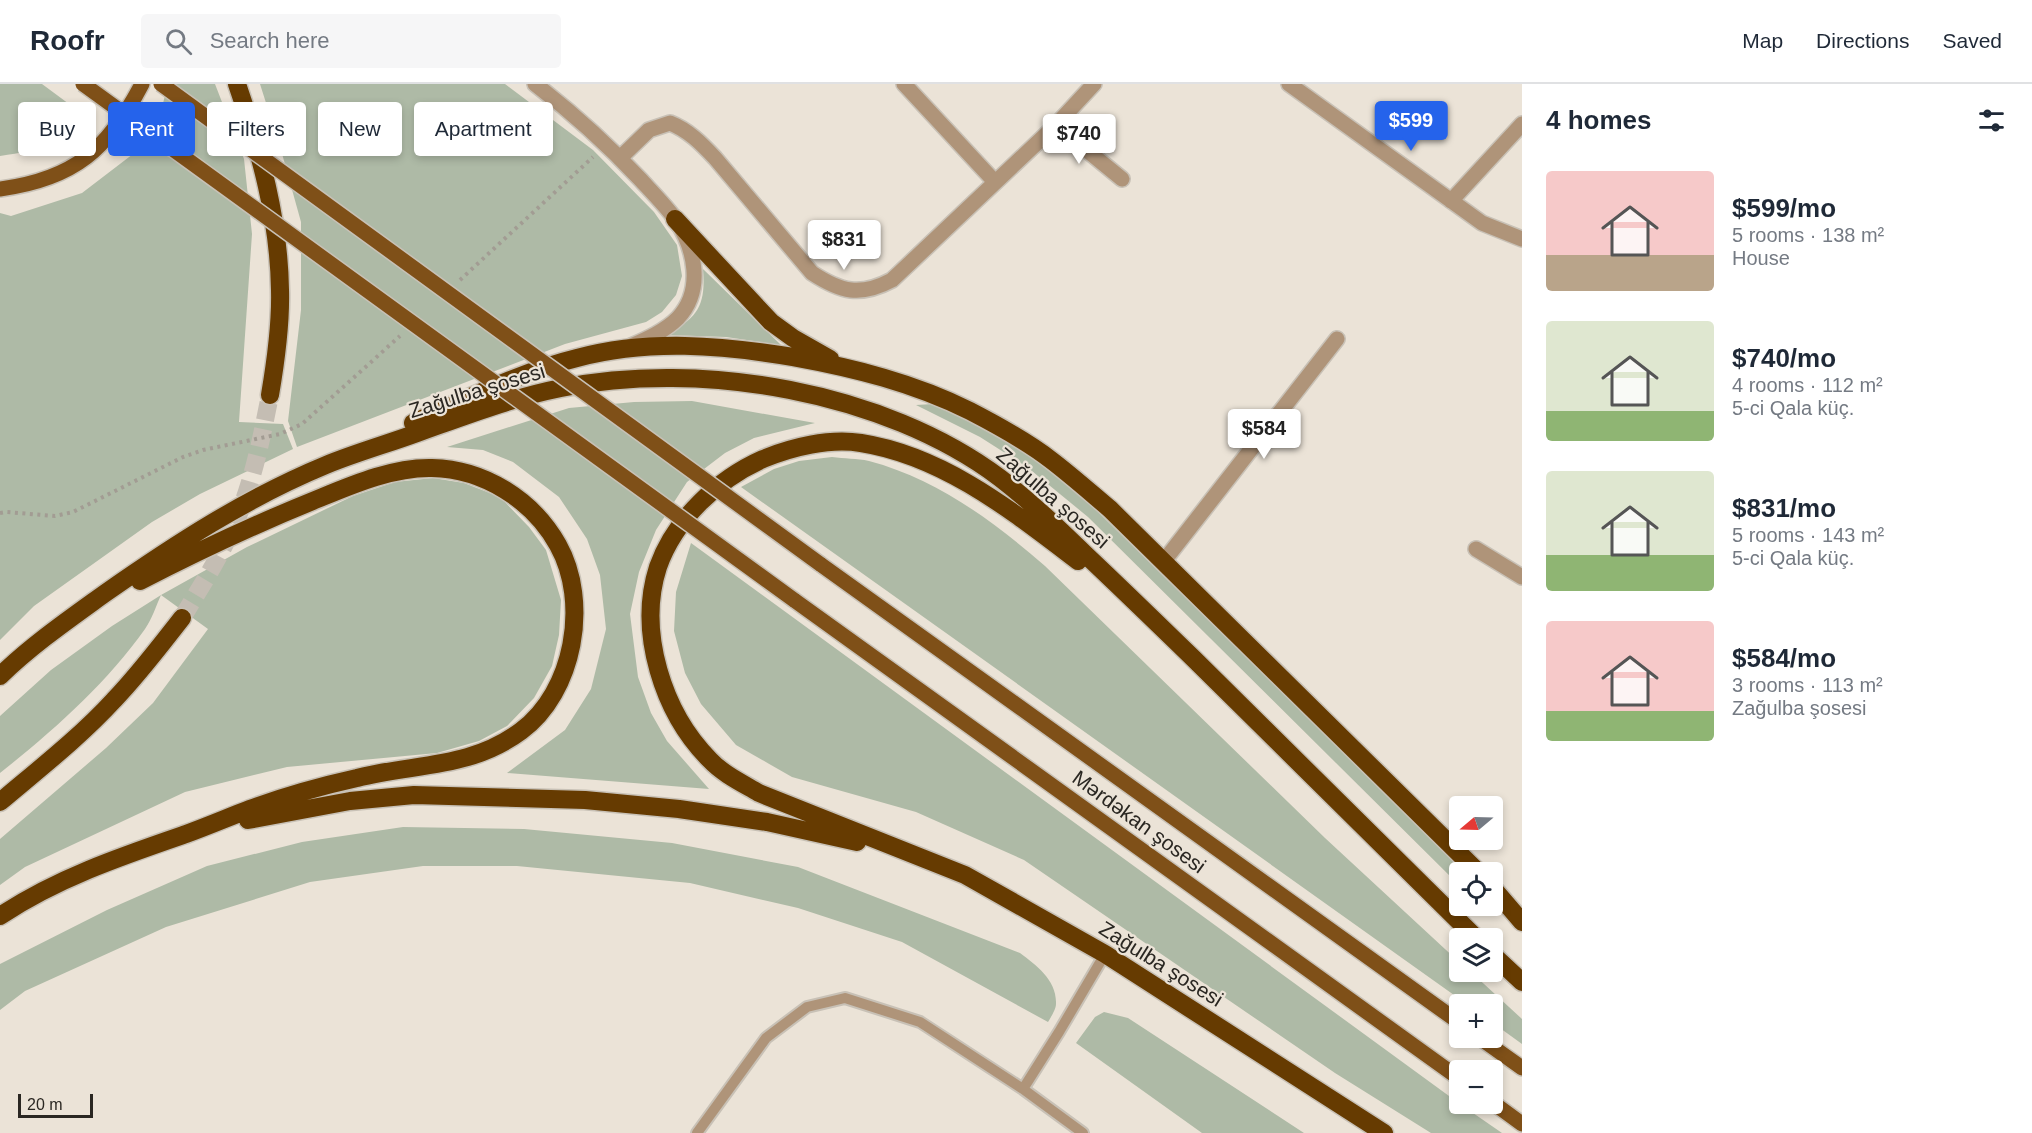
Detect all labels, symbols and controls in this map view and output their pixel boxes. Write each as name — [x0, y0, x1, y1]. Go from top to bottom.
search box — [141, 14, 561, 68]
text: Roofr — [30, 25, 105, 56]
icon: search — [162, 25, 195, 58]
text: Search here — [210, 28, 330, 53]
text: Map — [1742, 29, 1783, 52]
text: Directions — [1816, 29, 1909, 52]
text: Saved — [1942, 29, 2002, 52]
pin: $599 — [1375, 101, 1447, 152]
chip: Buy — [18, 102, 96, 156]
chip: Rent — [108, 102, 195, 156]
chip: Filters — [207, 102, 306, 156]
chip: New — [318, 102, 402, 156]
chip: Apartment — [414, 102, 553, 156]
icon: filters — [1975, 104, 2008, 137]
text: 4 homes — [1546, 105, 1652, 135]
text: $599 — [1389, 109, 1433, 131]
pin: $740 — [1043, 114, 1115, 165]
text: $740 — [1057, 122, 1101, 144]
text: $599/mo — [1732, 193, 1836, 223]
icon: home — [1594, 195, 1666, 267]
pin: $831 — [808, 220, 880, 271]
text: 5 rooms · 138 m² — [1732, 224, 1884, 246]
text: $831 — [822, 228, 866, 250]
text: House — [1732, 247, 1790, 269]
text: $740/mo — [1732, 343, 1836, 373]
icon: home — [1594, 345, 1666, 417]
street label: Zağulba şosesi — [406, 359, 548, 422]
text: 4 rooms · 112 m² — [1732, 374, 1883, 396]
text: 5-ci Qala küç. — [1732, 397, 1854, 419]
pin: $584 — [1228, 409, 1300, 460]
text: $584 — [1242, 417, 1286, 439]
street label: Zağulba şosesi — [992, 443, 1114, 553]
text: $831/mo — [1732, 493, 1836, 523]
icon: home — [1594, 495, 1666, 567]
text: 5 rooms · 143 m² — [1732, 524, 1884, 546]
text: 5-ci Qala küç. — [1732, 547, 1854, 569]
text: $584/mo — [1732, 643, 1836, 673]
icon: home — [1594, 645, 1666, 717]
text: 3 rooms · 113 m² — [1732, 674, 1883, 696]
text: Zağulba şosesi — [1732, 697, 1867, 719]
street label: Mərdəkan şosesi — [1068, 766, 1210, 878]
north arrow — [1449, 796, 1503, 850]
map controls — [1449, 796, 1503, 1114]
button: locate — [1449, 862, 1503, 916]
street label: Zağulba şosesi — [1095, 916, 1227, 1011]
button: layers — [1449, 928, 1503, 982]
button: + — [1449, 994, 1503, 1048]
button: − — [1449, 1060, 1503, 1114]
scale bar — [18, 1091, 93, 1118]
text: 20 m — [27, 1096, 63, 1113]

